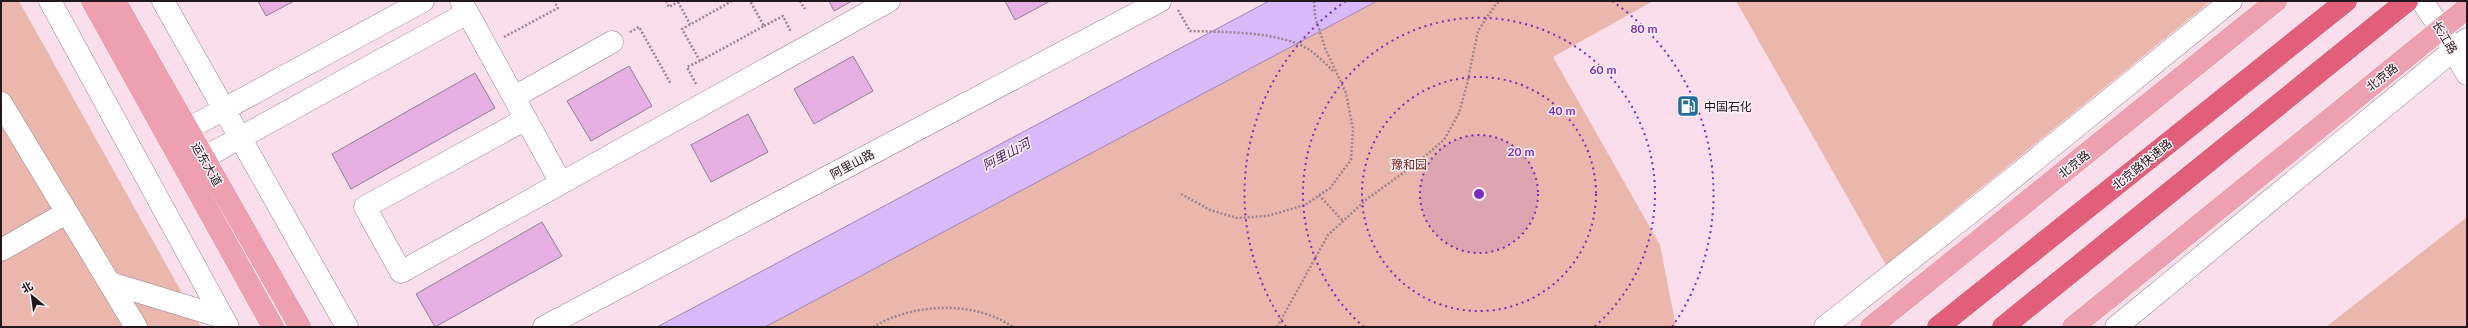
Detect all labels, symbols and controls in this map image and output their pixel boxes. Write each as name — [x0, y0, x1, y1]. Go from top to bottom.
street label: 长江路 — [2429, 18, 2461, 56]
text: 80 m — [1631, 21, 1657, 36]
street label: 北京路 — [2363, 60, 2401, 94]
text: 60 m — [1590, 62, 1616, 77]
fuel station icon: 中国石化 — [1675, 93, 1701, 119]
place label: 中国石化 — [1704, 99, 1752, 114]
text: 40 m — [1549, 103, 1575, 118]
water label: 阿里山河 — [979, 133, 1035, 173]
street label: 北京路快速路 — [2109, 136, 2175, 192]
street label: 运东大道 — [189, 139, 225, 189]
text: 20 m — [1508, 144, 1534, 159]
street label: 阿里山路 — [827, 146, 877, 182]
street label: 北京路 — [2055, 147, 2093, 181]
park label: 豫和园 — [1391, 157, 1427, 172]
centre of rings — [1472, 187, 1486, 201]
north arrow — [12, 276, 52, 316]
text: 北 — [19, 278, 35, 295]

